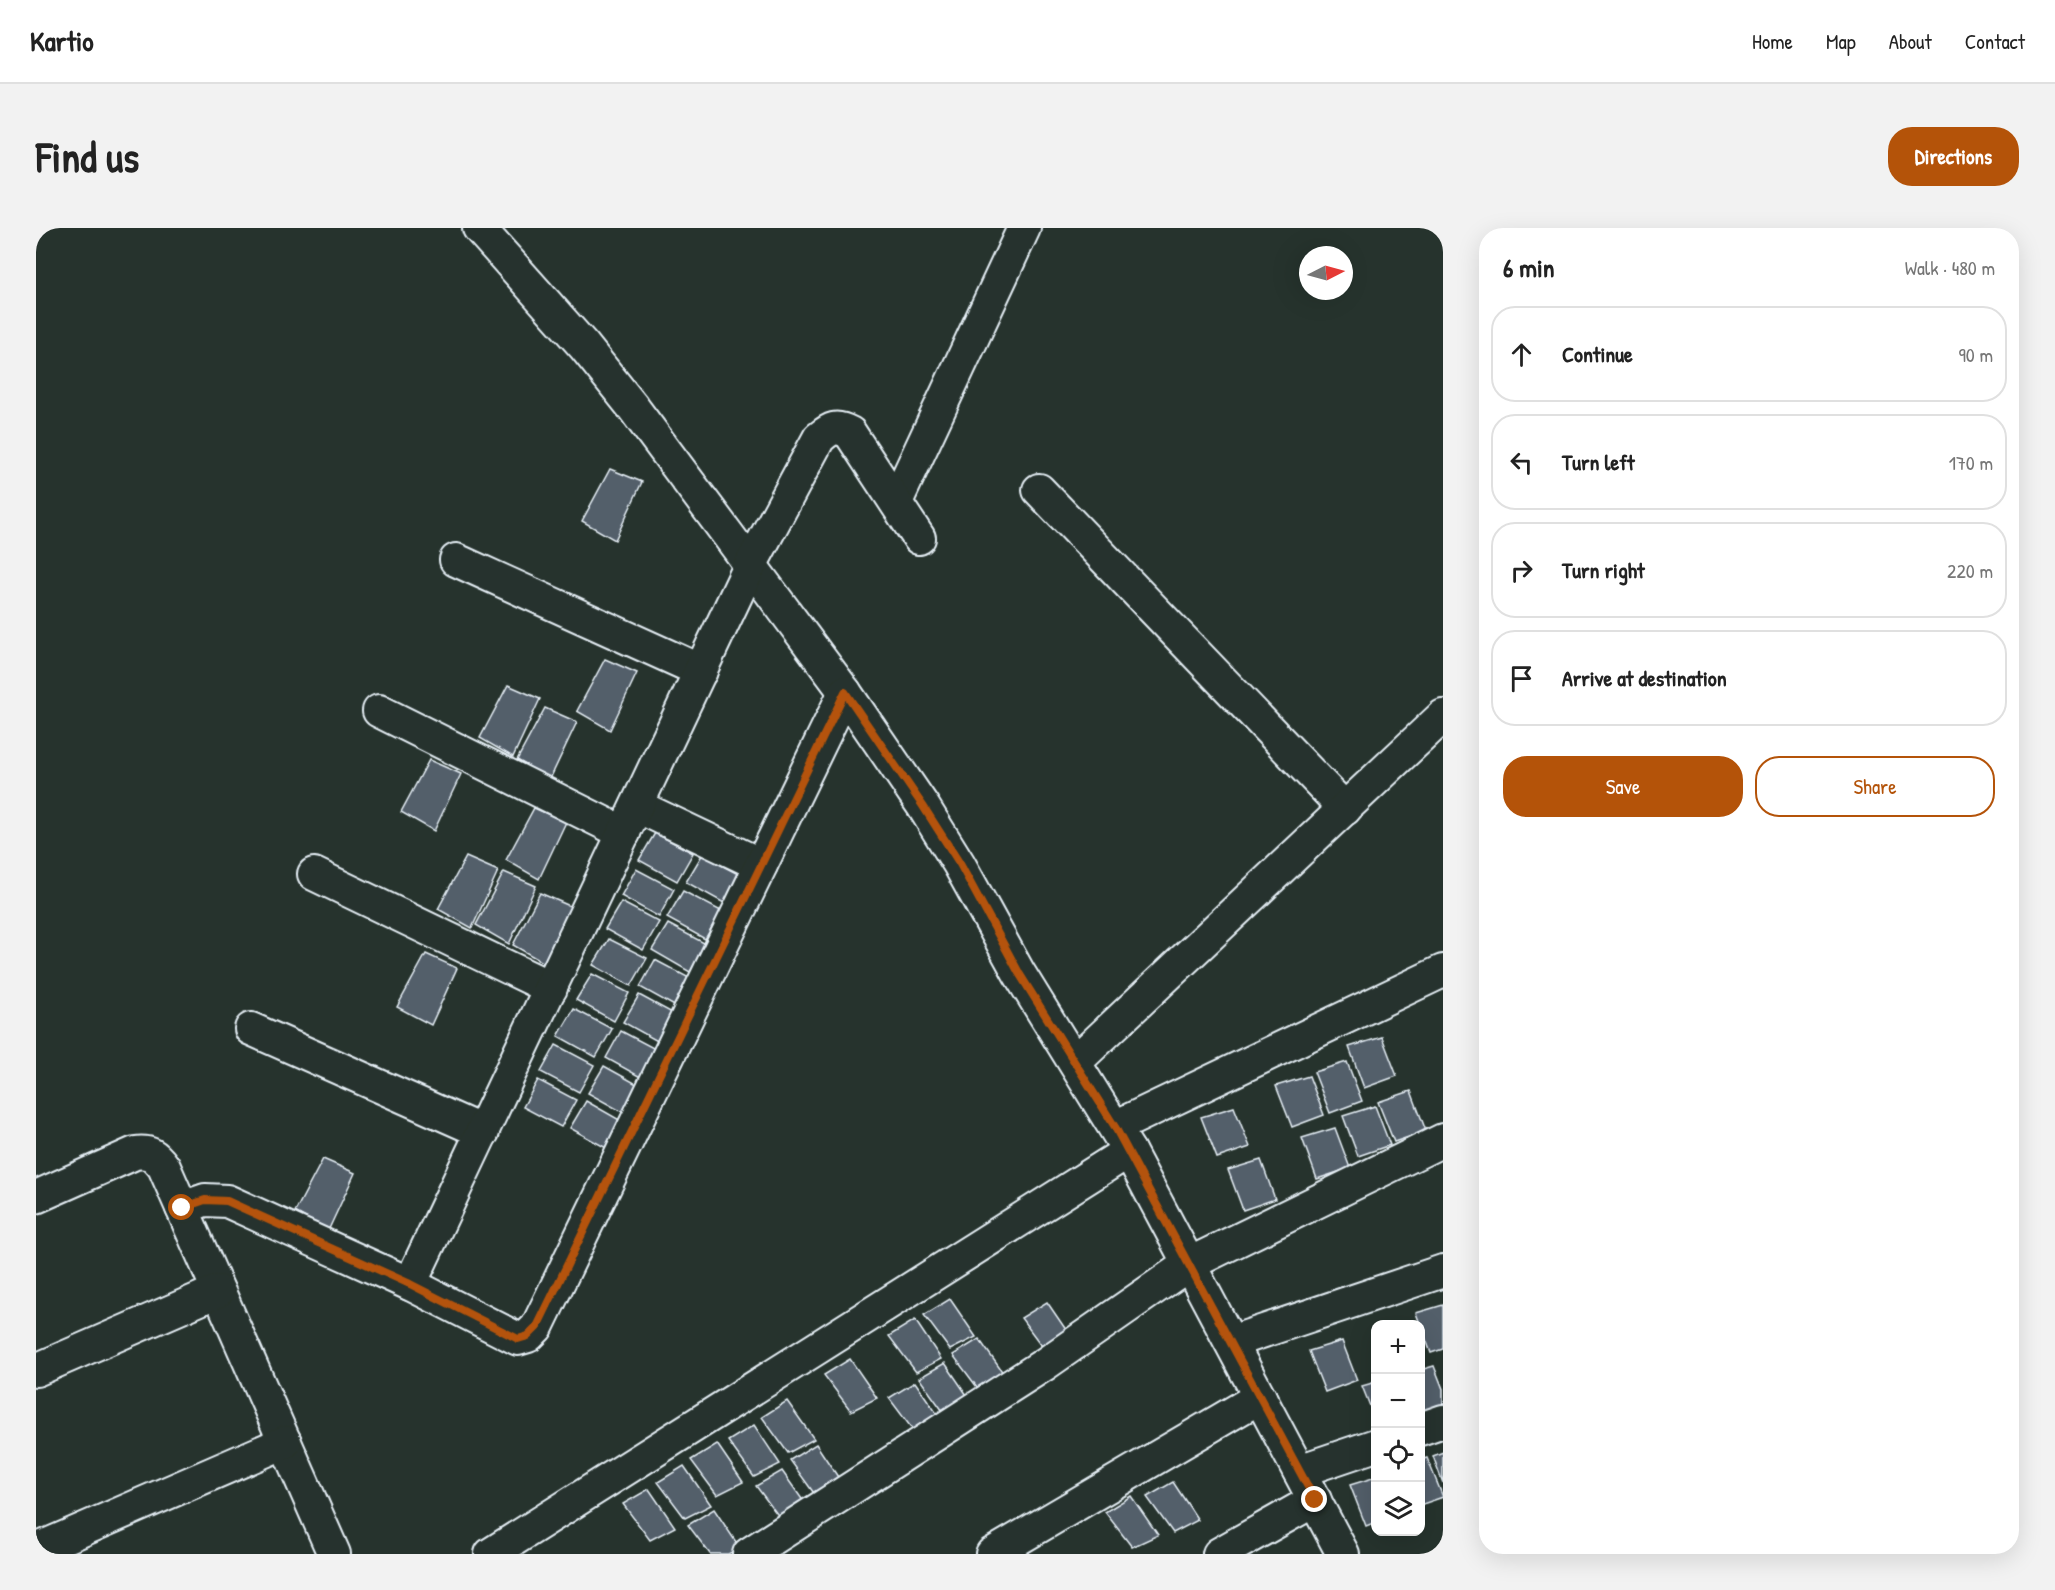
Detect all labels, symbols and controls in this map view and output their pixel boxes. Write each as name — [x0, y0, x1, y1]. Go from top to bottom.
text: Kartio — [30, 22, 94, 60]
text: Home — [1752, 27, 1793, 56]
text: Map — [1826, 27, 1856, 56]
text: About — [1889, 27, 1932, 56]
text: Contact — [1965, 27, 2025, 56]
button: Directions — [1888, 127, 2019, 186]
text: Find us — [36, 128, 139, 185]
north arrow — [1299, 246, 1353, 300]
text: 6 min — [1503, 250, 1555, 285]
text: Walk · 480 m — [1905, 254, 1995, 281]
icon: ahead — [1505, 338, 1538, 371]
text: Continue — [1562, 339, 1633, 369]
text: 90 m — [1959, 341, 1993, 368]
icon: left — [1505, 446, 1538, 479]
text: Turn left — [1562, 447, 1635, 477]
text: 170 m — [1949, 449, 1993, 476]
icon: right — [1505, 554, 1538, 587]
text: Turn right — [1562, 555, 1645, 585]
text: 220 m — [1947, 557, 1993, 584]
icon: arrive — [1505, 662, 1538, 695]
text: Arrive at destination — [1562, 663, 1727, 693]
button: Save — [1503, 756, 1743, 817]
button: Share — [1755, 756, 1995, 817]
route start — [168, 1194, 194, 1220]
map controls — [1371, 1320, 1425, 1536]
button: + — [1371, 1320, 1425, 1374]
button: − — [1371, 1374, 1425, 1428]
button: locate — [1371, 1428, 1425, 1482]
button: layers — [1371, 1482, 1425, 1536]
route end — [1301, 1486, 1327, 1512]

